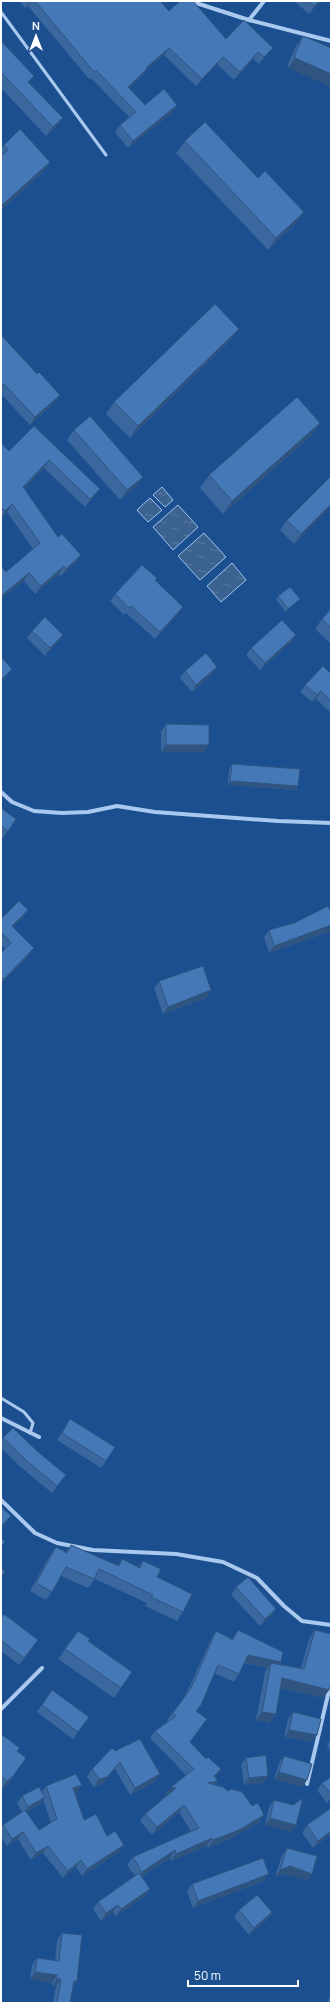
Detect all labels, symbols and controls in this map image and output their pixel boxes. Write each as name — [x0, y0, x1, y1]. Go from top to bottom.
north arrow — [16, 16, 56, 56]
text: N — [32, 18, 40, 33]
scale bar — [188, 1962, 298, 1988]
text: 50 m — [194, 1967, 221, 1984]

